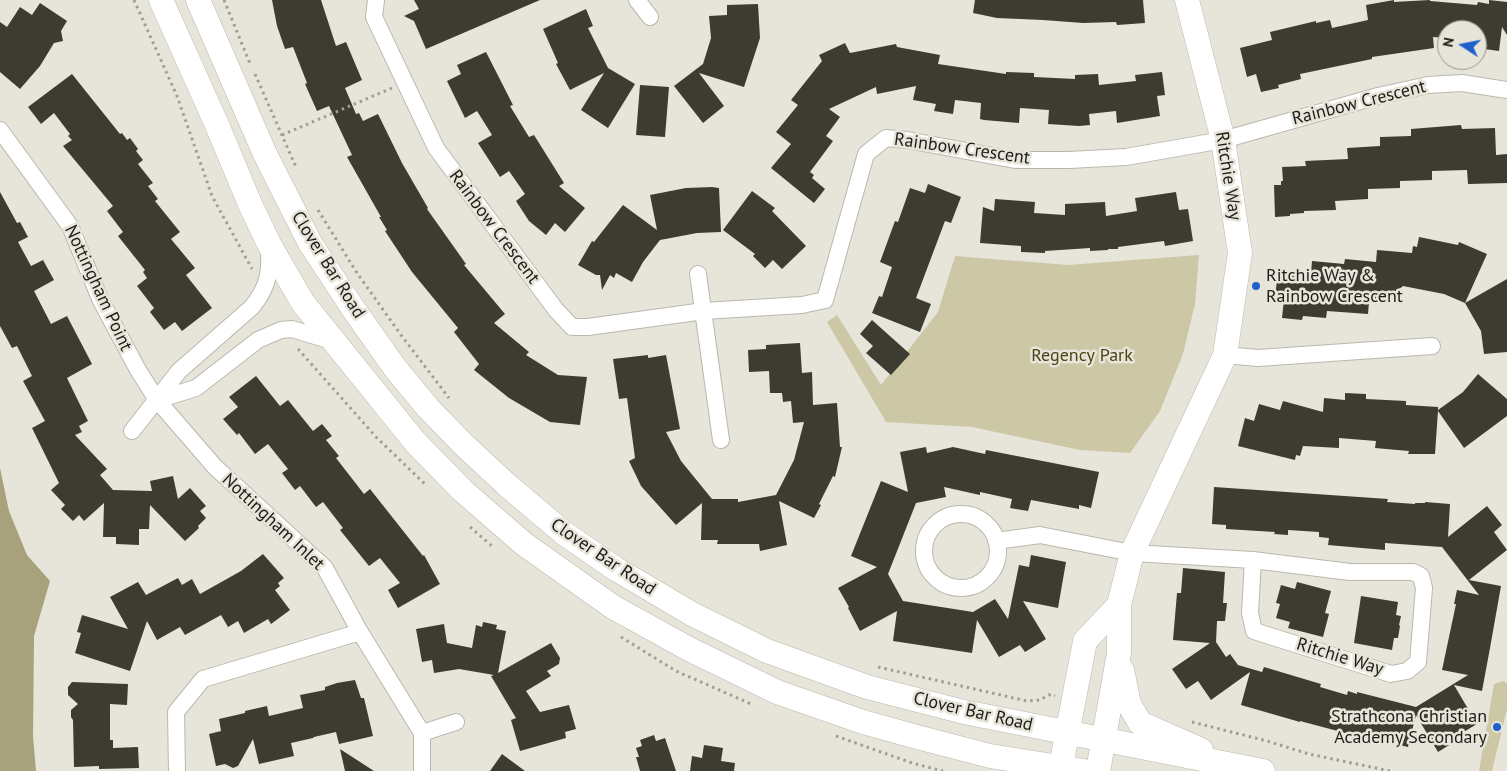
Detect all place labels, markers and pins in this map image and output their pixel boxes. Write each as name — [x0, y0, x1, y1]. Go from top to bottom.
place label: Ritchie Way & Rainbow Crescent — [1266, 265, 1403, 308]
marker: Ritchie Way & Rainbow Crescent — [1250, 280, 1262, 292]
place label: Strathcona Christian Academy Secondary — [1331, 706, 1487, 749]
marker: Strathcona Christian Academy Secondary — [1491, 721, 1503, 733]

